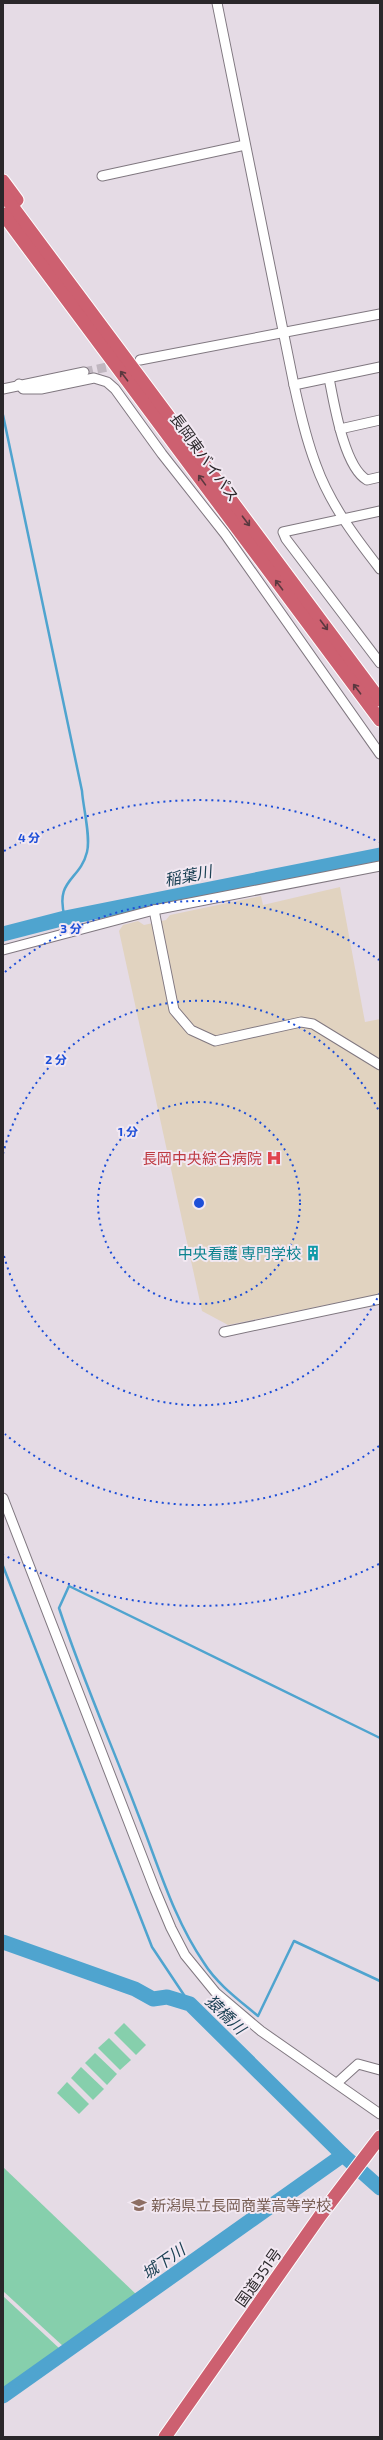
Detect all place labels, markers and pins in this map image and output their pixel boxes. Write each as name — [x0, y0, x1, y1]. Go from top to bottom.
place label: 長岡中央綜合病院 — [142, 1149, 262, 1167]
hospital icon: 長岡中央綜合病院 — [265, 1149, 283, 1167]
centre of rings — [192, 1196, 206, 1210]
place label: 中央看護 専門学校 — [178, 1244, 301, 1262]
building icon: 中央看護 専門学校 — [304, 1244, 322, 1262]
school or university icon: 新潟県立長岡商業高等学校 — [130, 2196, 148, 2214]
place label: 新潟県立長岡商業高等学校 — [151, 2196, 331, 2214]

